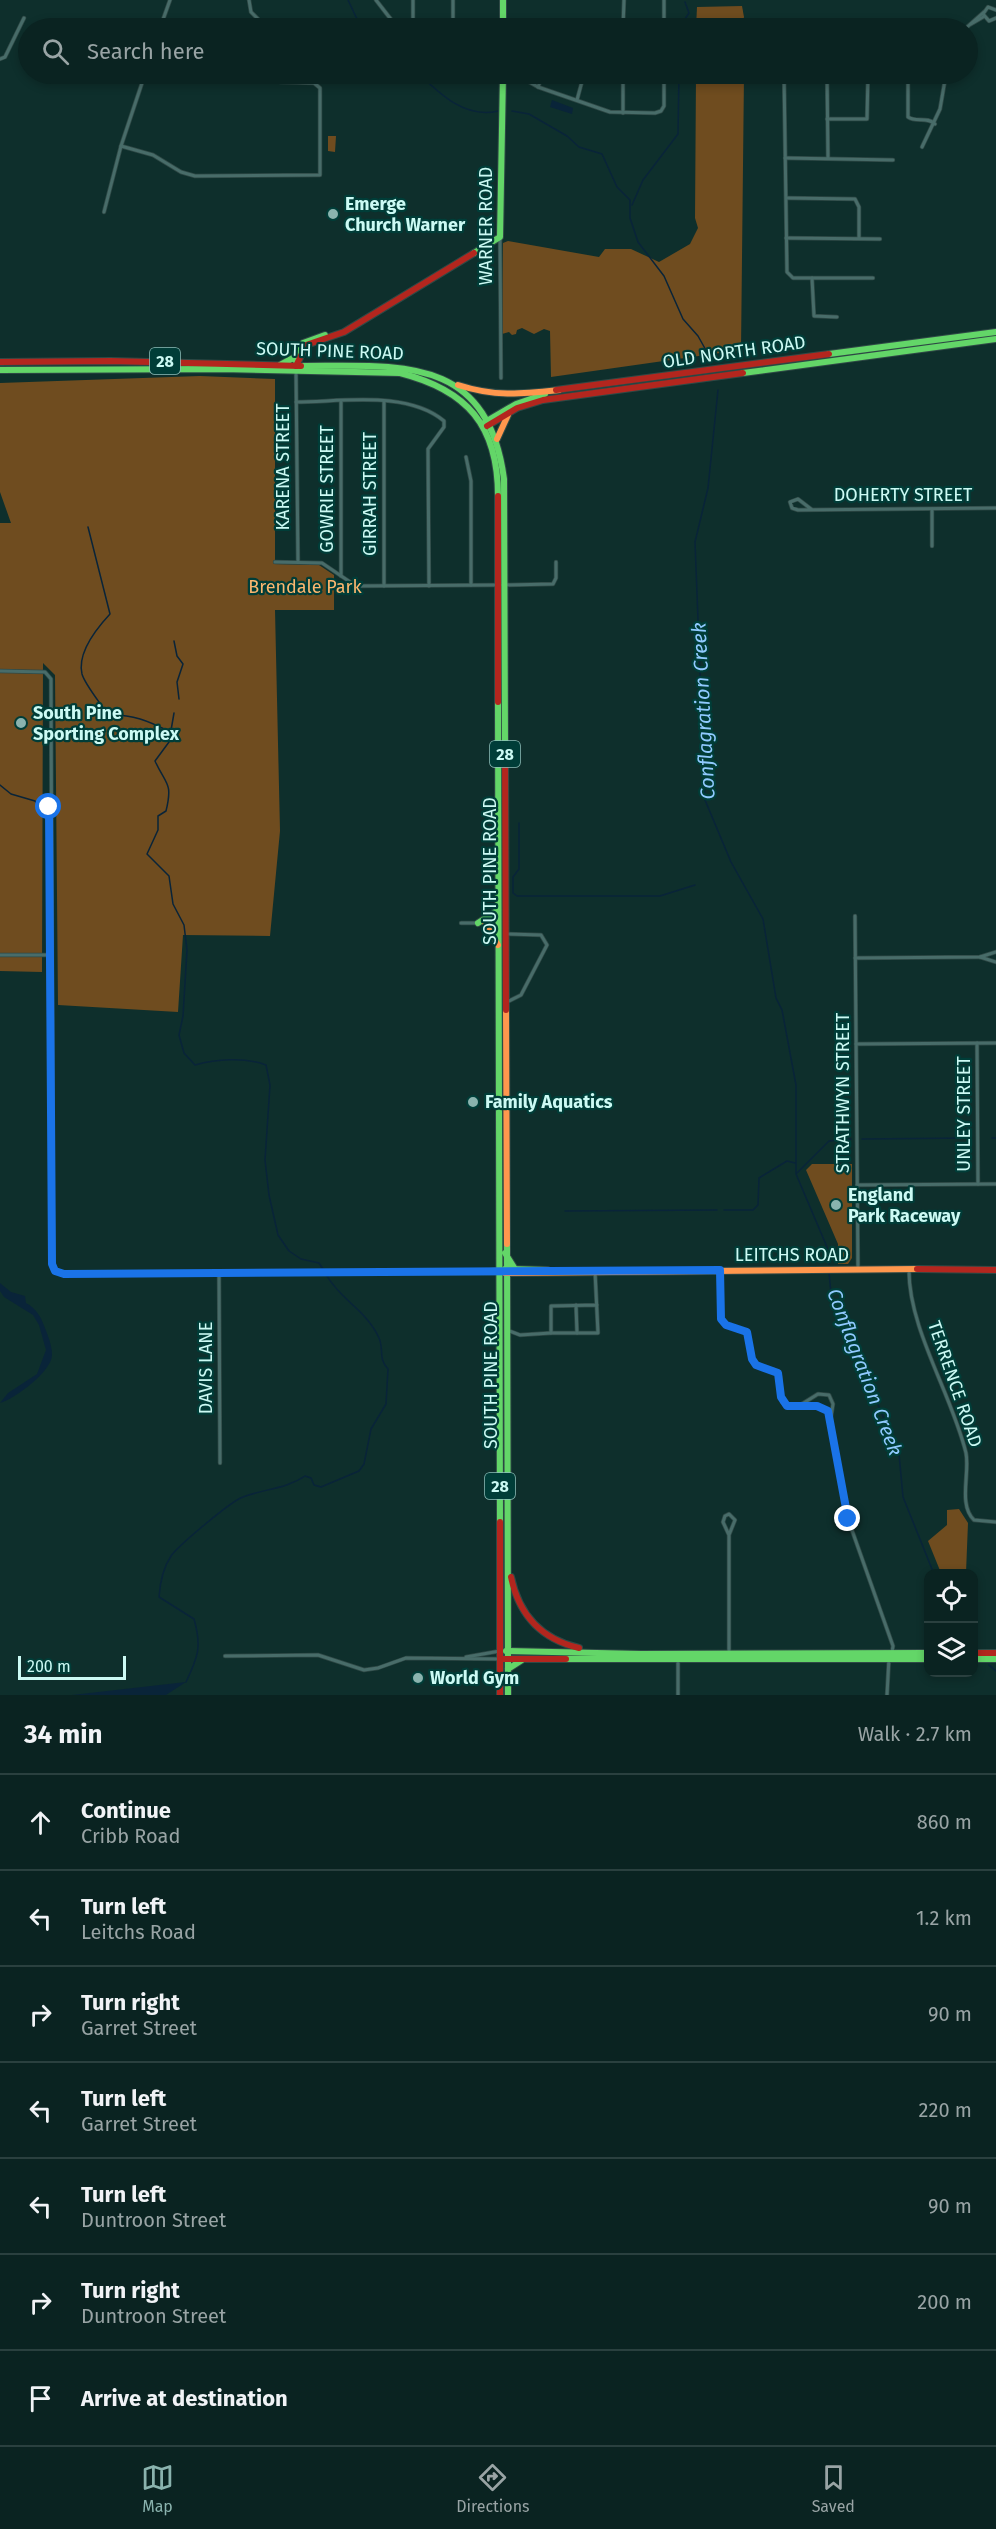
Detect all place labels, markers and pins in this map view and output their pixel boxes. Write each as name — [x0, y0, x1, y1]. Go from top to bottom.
place label: Emerge Church Warner — [345, 193, 466, 236]
marker: Emerge Church Warner — [326, 207, 340, 221]
place label: South Pine Sporting Complex — [33, 702, 180, 745]
marker: South Pine Sporting Complex — [14, 716, 28, 730]
place label: Family Aquatics — [485, 1091, 613, 1113]
marker: Family Aquatics — [466, 1095, 480, 1109]
place label: England Park Raceway — [848, 1184, 961, 1227]
marker: England Park Raceway — [829, 1198, 843, 1212]
place label: World Gym — [430, 1667, 519, 1689]
marker: World Gym — [411, 1671, 425, 1685]

